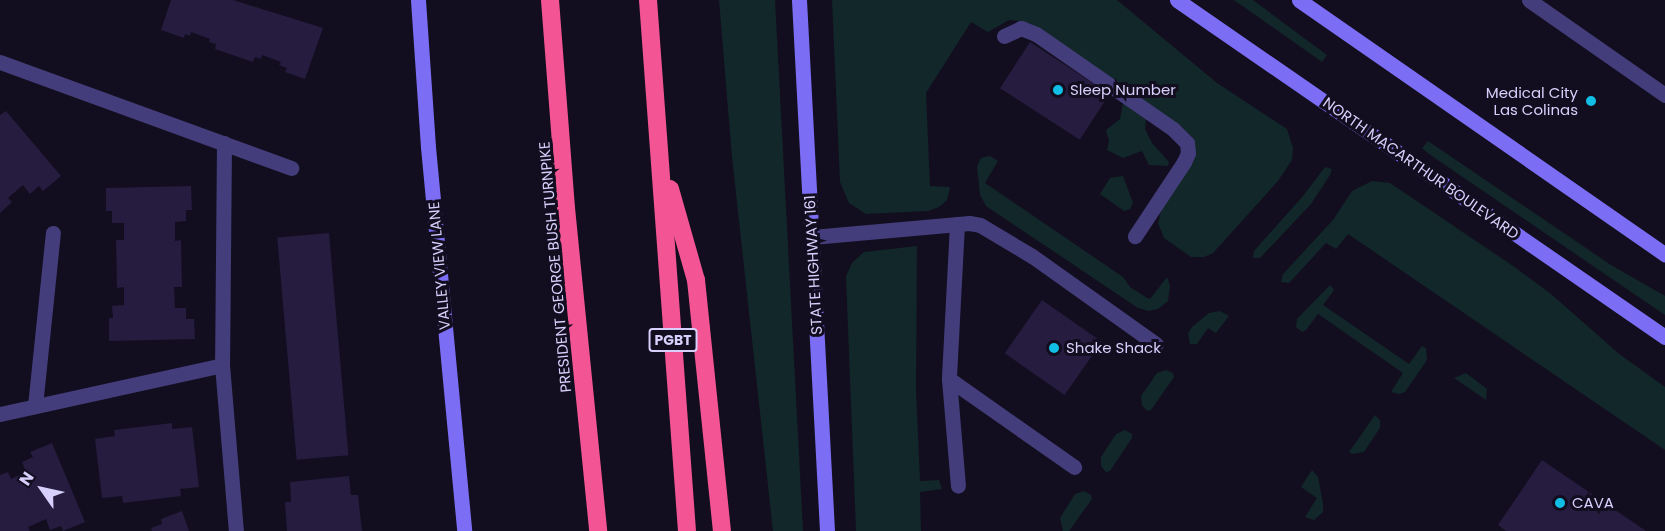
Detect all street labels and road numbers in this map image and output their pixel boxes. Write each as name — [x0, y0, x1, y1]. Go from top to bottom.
street label: NORTH MACARTHUR BOULEVARD — [1320, 93, 1522, 243]
street label: PRESIDENT GEORGE BUSH TURNPIKE — [535, 141, 575, 393]
street label: STATE HIGHWAY 161 — [800, 195, 826, 335]
street label: VALLEY VIEW LANE — [424, 201, 454, 331]
road number: PGBT — [648, 329, 698, 351]

